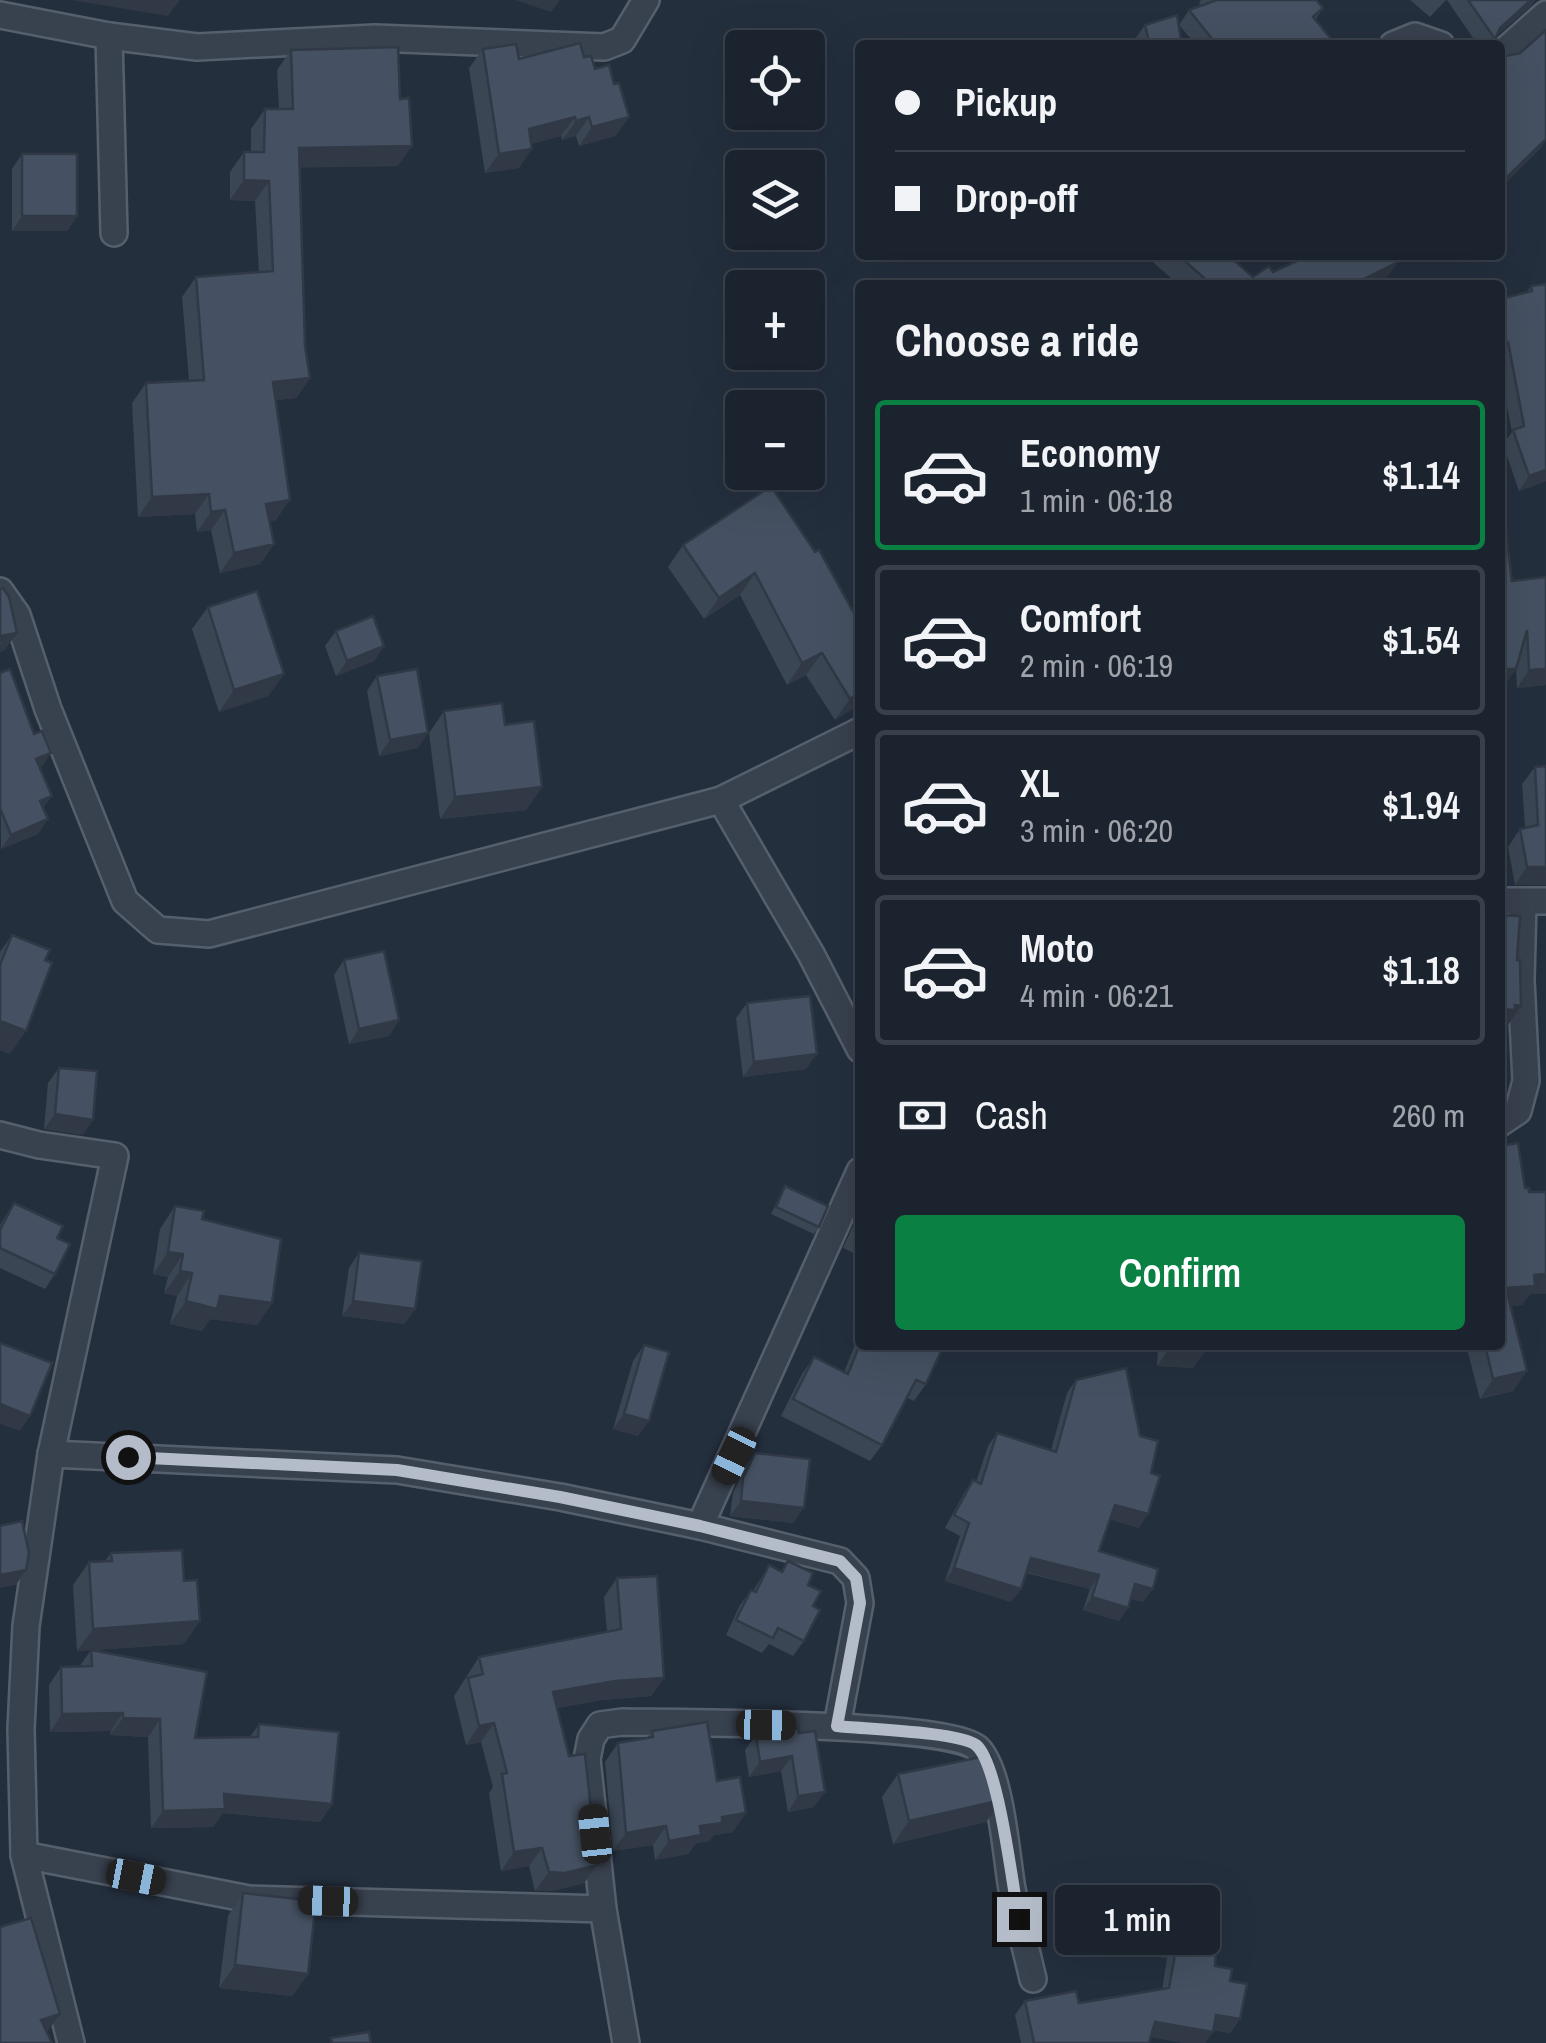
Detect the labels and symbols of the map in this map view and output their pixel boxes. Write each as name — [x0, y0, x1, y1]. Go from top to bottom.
car — [707, 1422, 761, 1490]
route start — [106, 1435, 151, 1480]
car — [736, 1709, 796, 1741]
car — [577, 1803, 613, 1865]
car — [104, 1857, 168, 1897]
callout: 1 min — [1054, 1884, 1219, 1954]
car — [297, 1885, 359, 1917]
route end — [997, 1897, 1042, 1942]

